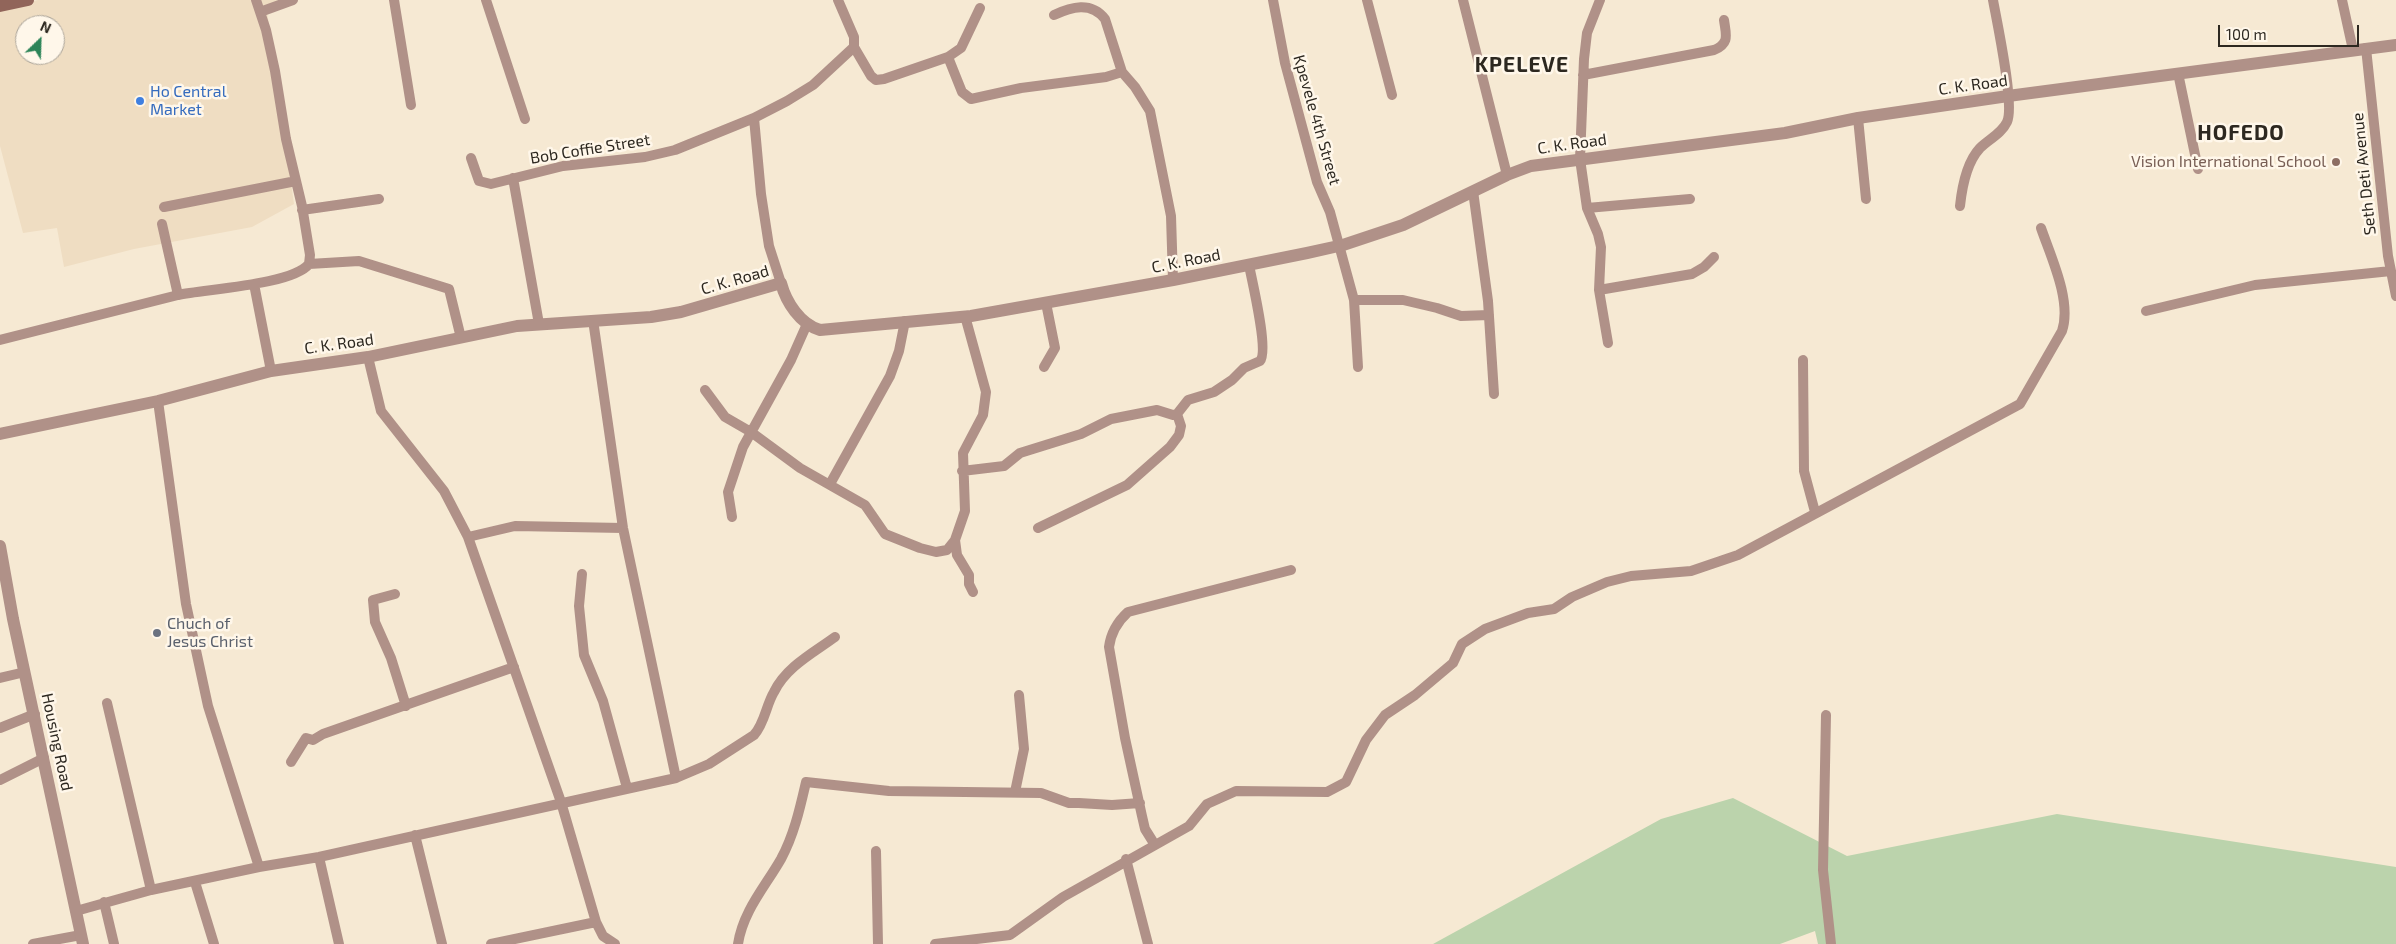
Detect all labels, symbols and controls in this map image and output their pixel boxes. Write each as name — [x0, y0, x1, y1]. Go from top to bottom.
north arrow — [15, 15, 65, 65]
scale bar — [2221, 15, 2362, 47]
text: N — [38, 17, 54, 37]
text: 100 m — [2226, 25, 2267, 43]
district label: KPELEVE — [1474, 52, 1570, 78]
street label: Kpevele 4th Street — [1289, 53, 1345, 187]
street label: C. K. Road — [1937, 71, 2009, 99]
place label: Ho Central Market — [150, 82, 226, 120]
marker: Ho Central Market — [134, 95, 146, 107]
street label: Seth Deti Avenue — [2348, 112, 2380, 236]
district label: HOFEDO — [2196, 120, 2286, 146]
street label: Bob Coffie Street — [529, 130, 651, 168]
street label: C. K. Road — [1536, 130, 1608, 158]
place label: Vision International School — [2131, 152, 2326, 172]
marker: Vision International School — [2330, 156, 2342, 168]
street label: C. K. Road — [1150, 245, 1222, 277]
street label: C. K. Road — [699, 261, 771, 299]
street label: C. K. Road — [303, 330, 375, 358]
place label: Chuch of Jesus Christ — [167, 614, 253, 652]
marker: Chuch of Jesus Christ — [151, 627, 163, 639]
street label: Housing Road — [37, 691, 77, 793]

